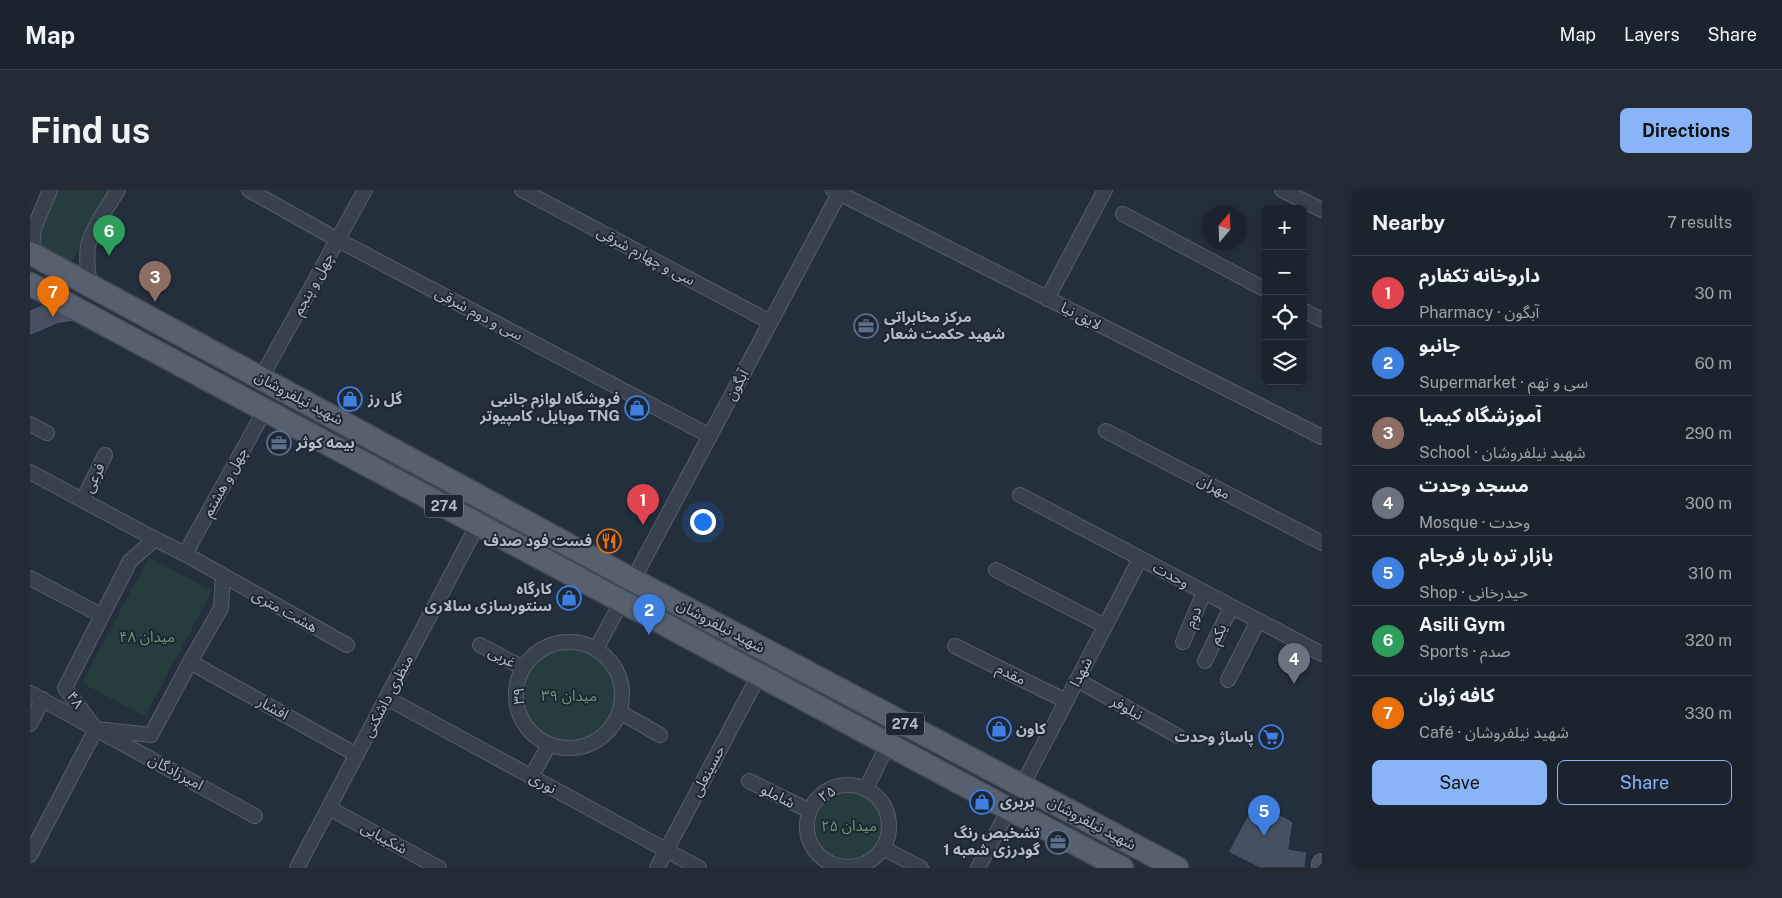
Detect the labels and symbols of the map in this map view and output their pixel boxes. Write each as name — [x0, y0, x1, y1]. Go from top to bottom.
north arrow — [1202, 205, 1247, 250]
pin: 6 — [93, 215, 125, 256]
street label: سی و چهارم شرقی — [593, 223, 698, 291]
street label: چهل و پنجم — [288, 249, 339, 320]
pin: 3 — [139, 261, 171, 302]
pin: 7 — [37, 276, 69, 317]
street label: سی و دوم شرقی — [431, 283, 526, 346]
street label: لایق نیا — [1057, 298, 1104, 335]
place label: مرکز مخابراتی شهید حکمت شعار — [883, 308, 1005, 343]
office icon: مرکز مخابراتی شهید حکمت شعار — [853, 313, 879, 339]
street label: آبگون — [721, 366, 753, 404]
street label: شهید نیلفروشان — [252, 367, 346, 429]
shop icon: گل رز — [337, 386, 363, 412]
place label: گل رز — [367, 390, 403, 408]
place label: فروشگاه لوازم جانبی موبایل، کامپيوتر TNG — [479, 390, 620, 426]
shop icon: فروشگاه لوازم جانبی موبایل، کامپيوتر TNG — [624, 395, 650, 421]
office icon: بیمه کوثر — [266, 430, 292, 456]
place label: بیمه کوثر — [295, 434, 355, 452]
street label: چهل و هشتم — [199, 444, 253, 521]
street label: فرعی — [79, 460, 109, 496]
street label: مهران — [1194, 471, 1234, 503]
pin: 1 — [627, 484, 659, 525]
road number: 274 — [425, 494, 463, 518]
your location — [690, 509, 716, 535]
restaurant icon: فست فود صدف — [596, 528, 622, 554]
place label: فست فود صدف — [484, 532, 592, 550]
street label: وحدت — [1150, 558, 1192, 592]
place label: کارگاه سنتورسازی سالاری — [425, 580, 552, 615]
shop icon: کارگاه سنتورسازی سالاری — [556, 585, 582, 611]
street label: هشت متری — [249, 586, 321, 636]
pin: 2 — [633, 594, 665, 635]
street label: شهید نیلفروشان — [674, 595, 768, 657]
street label: دوم — [1181, 604, 1207, 631]
street label: یکم — [1205, 621, 1232, 648]
park label: میدان ۴۸ — [119, 628, 175, 646]
street label: غربی — [485, 642, 519, 672]
pin: 4 — [1278, 643, 1310, 684]
street label: منظری داشکنی — [359, 652, 417, 740]
street label: شهدا — [1066, 654, 1096, 690]
street label: مقدم — [992, 659, 1029, 691]
street label: ۳۹ — [510, 687, 527, 705]
park label: میدان ۳۹ — [541, 687, 597, 705]
street label: ۴۸ — [63, 688, 88, 712]
street label: نیلوفر — [1107, 691, 1146, 724]
street label: افشار — [253, 692, 292, 724]
road number: 274 — [886, 712, 924, 736]
shop icon: کاون — [986, 716, 1012, 742]
place label: کاون — [1016, 720, 1046, 738]
supermarket icon: پاساژ وحدت — [1258, 724, 1284, 750]
place label: پاساژ وحدت — [1174, 728, 1254, 747]
street label: حسینعلی — [687, 742, 729, 800]
street label: امیرزادگان — [145, 750, 207, 794]
street label: نوری — [526, 768, 560, 798]
street label: شاملو — [758, 780, 798, 812]
street label: ۲۵ — [815, 782, 839, 805]
shop icon: بربری — [969, 789, 995, 815]
street label: شهید نیلفروشان — [1045, 792, 1139, 854]
place label: بربری — [1000, 793, 1035, 811]
pin: 5 — [1248, 795, 1280, 836]
park label: میدان ۲۵ — [821, 817, 877, 835]
street label: شکیبایی — [358, 818, 410, 858]
place label: تشخیص رنگ گودرزی شعبه 1 — [943, 824, 1041, 859]
office icon: تشخیص رنگ گودرزی شعبه 1 — [1045, 829, 1071, 855]

